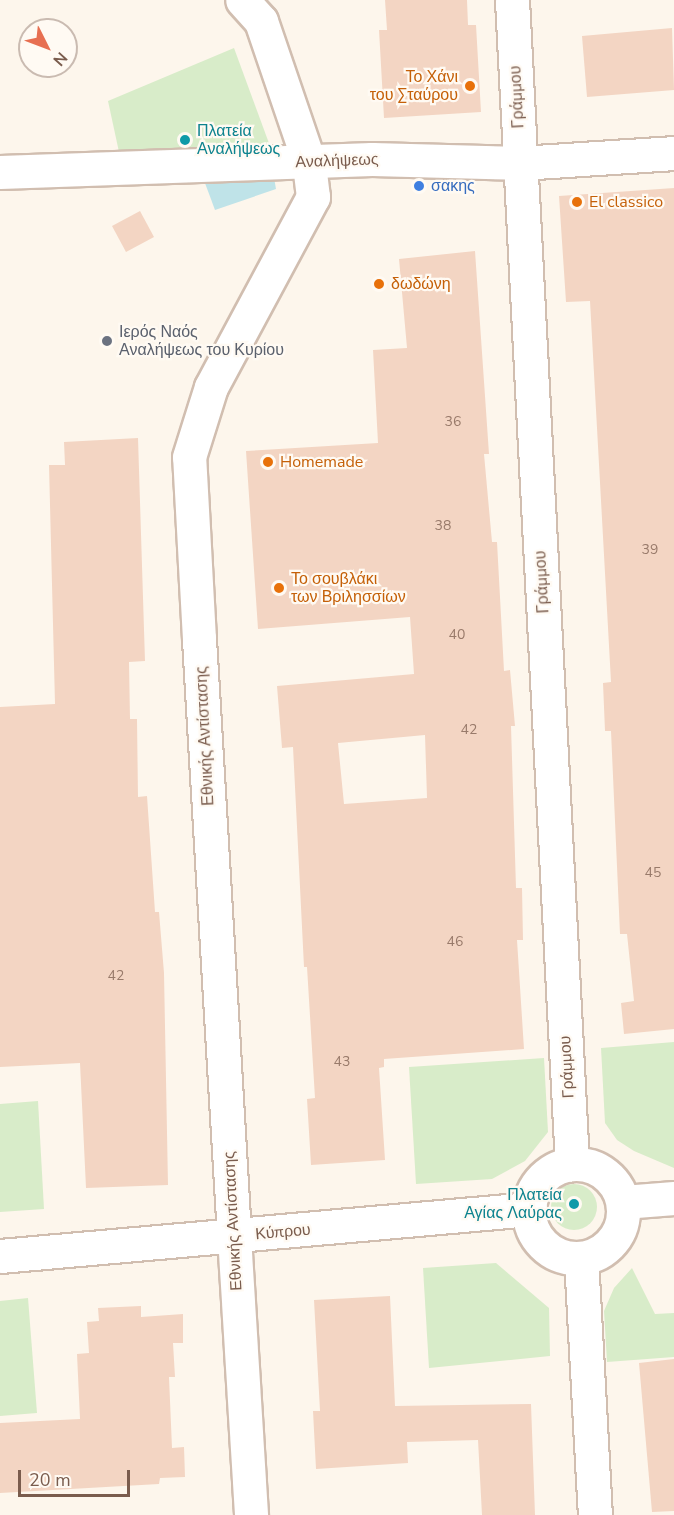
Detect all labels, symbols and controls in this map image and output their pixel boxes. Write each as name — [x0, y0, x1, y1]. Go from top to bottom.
north arrow — [18, 18, 78, 78]
text: N — [48, 47, 72, 71]
street label: Γράμμου — [506, 65, 528, 129]
place label: Το Χάνι του Σταύρου — [370, 67, 458, 105]
marker: Το Χάνι του Σταύρου — [463, 79, 477, 93]
place label: Πλατεία Αναλήψεως — [197, 121, 280, 159]
marker: Πλατεία Αναλήψεως — [178, 133, 192, 147]
street label: Αναλήψεως — [295, 150, 379, 172]
place label: σακης — [431, 176, 475, 196]
marker: σακης — [412, 179, 426, 193]
place label: El classico — [589, 192, 663, 212]
marker: El classico — [570, 195, 584, 209]
place label: δωδώνη — [391, 274, 451, 294]
marker: δωδώνη — [372, 277, 386, 291]
place label: Ιερός Ναός Αναλήψεως του Κυρίου — [119, 322, 284, 360]
marker: Ιερός Ναός Αναλήψεως του Κυρίου — [100, 334, 114, 348]
house number: 36 — [445, 414, 461, 430]
place label: Homemade — [280, 452, 363, 472]
marker: Homemade — [261, 455, 275, 469]
house number: 38 — [435, 518, 451, 534]
house number: 39 — [642, 542, 658, 558]
street label: Γράμμου — [531, 550, 553, 614]
place label: Το σουβλάκι των Βριλησσίων — [291, 569, 406, 607]
marker: Το σουβλάκι των Βριλησσίων — [272, 581, 286, 595]
house number: 40 — [449, 627, 465, 643]
street label: Εθνικής Αντίστασης — [192, 666, 218, 806]
house number: 42 — [461, 722, 477, 738]
house number: 45 — [645, 865, 661, 881]
house number: 46 — [447, 934, 463, 950]
house number: 42 — [108, 968, 124, 984]
street label: Γράμμου — [556, 1035, 578, 1099]
house number: 43 — [334, 1054, 350, 1070]
street label: Εθνικής Αντίστασης — [220, 1151, 246, 1291]
place label: Πλατεία Αγίας Λαύρας — [464, 1185, 562, 1223]
marker: Πλατεία Αγίας Λαύρας — [567, 1197, 581, 1211]
street label: Κύπρου — [254, 1220, 312, 1244]
scale bar — [21, 1458, 134, 1496]
text: 20 m — [29, 1468, 71, 1492]

